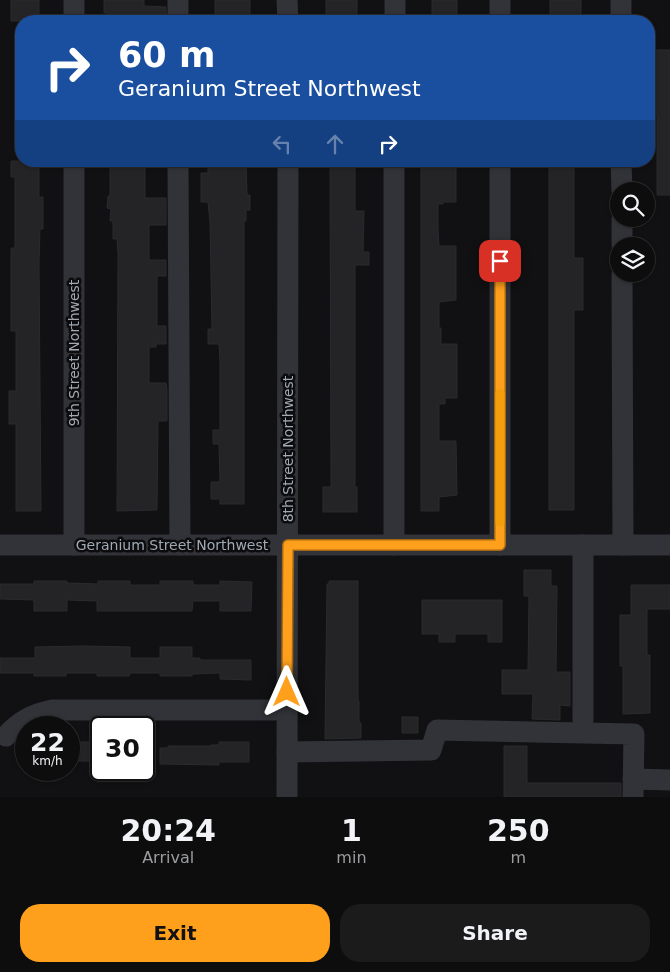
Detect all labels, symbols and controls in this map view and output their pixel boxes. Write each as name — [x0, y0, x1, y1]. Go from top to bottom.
icon: right — [35, 35, 100, 100]
text: 60 m — [118, 35, 215, 75]
text: Geranium Street Northwest — [118, 76, 421, 101]
icon: left — [268, 130, 296, 158]
icon: ahead — [321, 130, 349, 158]
icon: right — [374, 130, 402, 158]
map controls — [610, 182, 655, 282]
button: search — [610, 182, 655, 227]
button: layers — [610, 237, 655, 282]
pin — [479, 240, 521, 282]
icon: arrive — [486, 247, 514, 275]
street label: 9th Street Northwest — [66, 279, 82, 426]
street label: 8th Street Northwest — [280, 375, 296, 522]
street label: Geranium Street Northwest — [76, 537, 269, 553]
position arrow — [260, 665, 312, 717]
speed limit sign: 30 — [90, 716, 155, 781]
text: 22 — [30, 728, 65, 757]
text: km/h — [32, 754, 63, 768]
text: 20:24 — [120, 813, 216, 848]
text: 1 — [341, 813, 362, 848]
text: 250 — [487, 813, 550, 848]
text: Arrival — [142, 848, 194, 867]
text: min — [336, 848, 367, 867]
text: m — [510, 848, 526, 867]
button: Exit — [20, 904, 330, 962]
button: Share — [340, 904, 650, 962]

